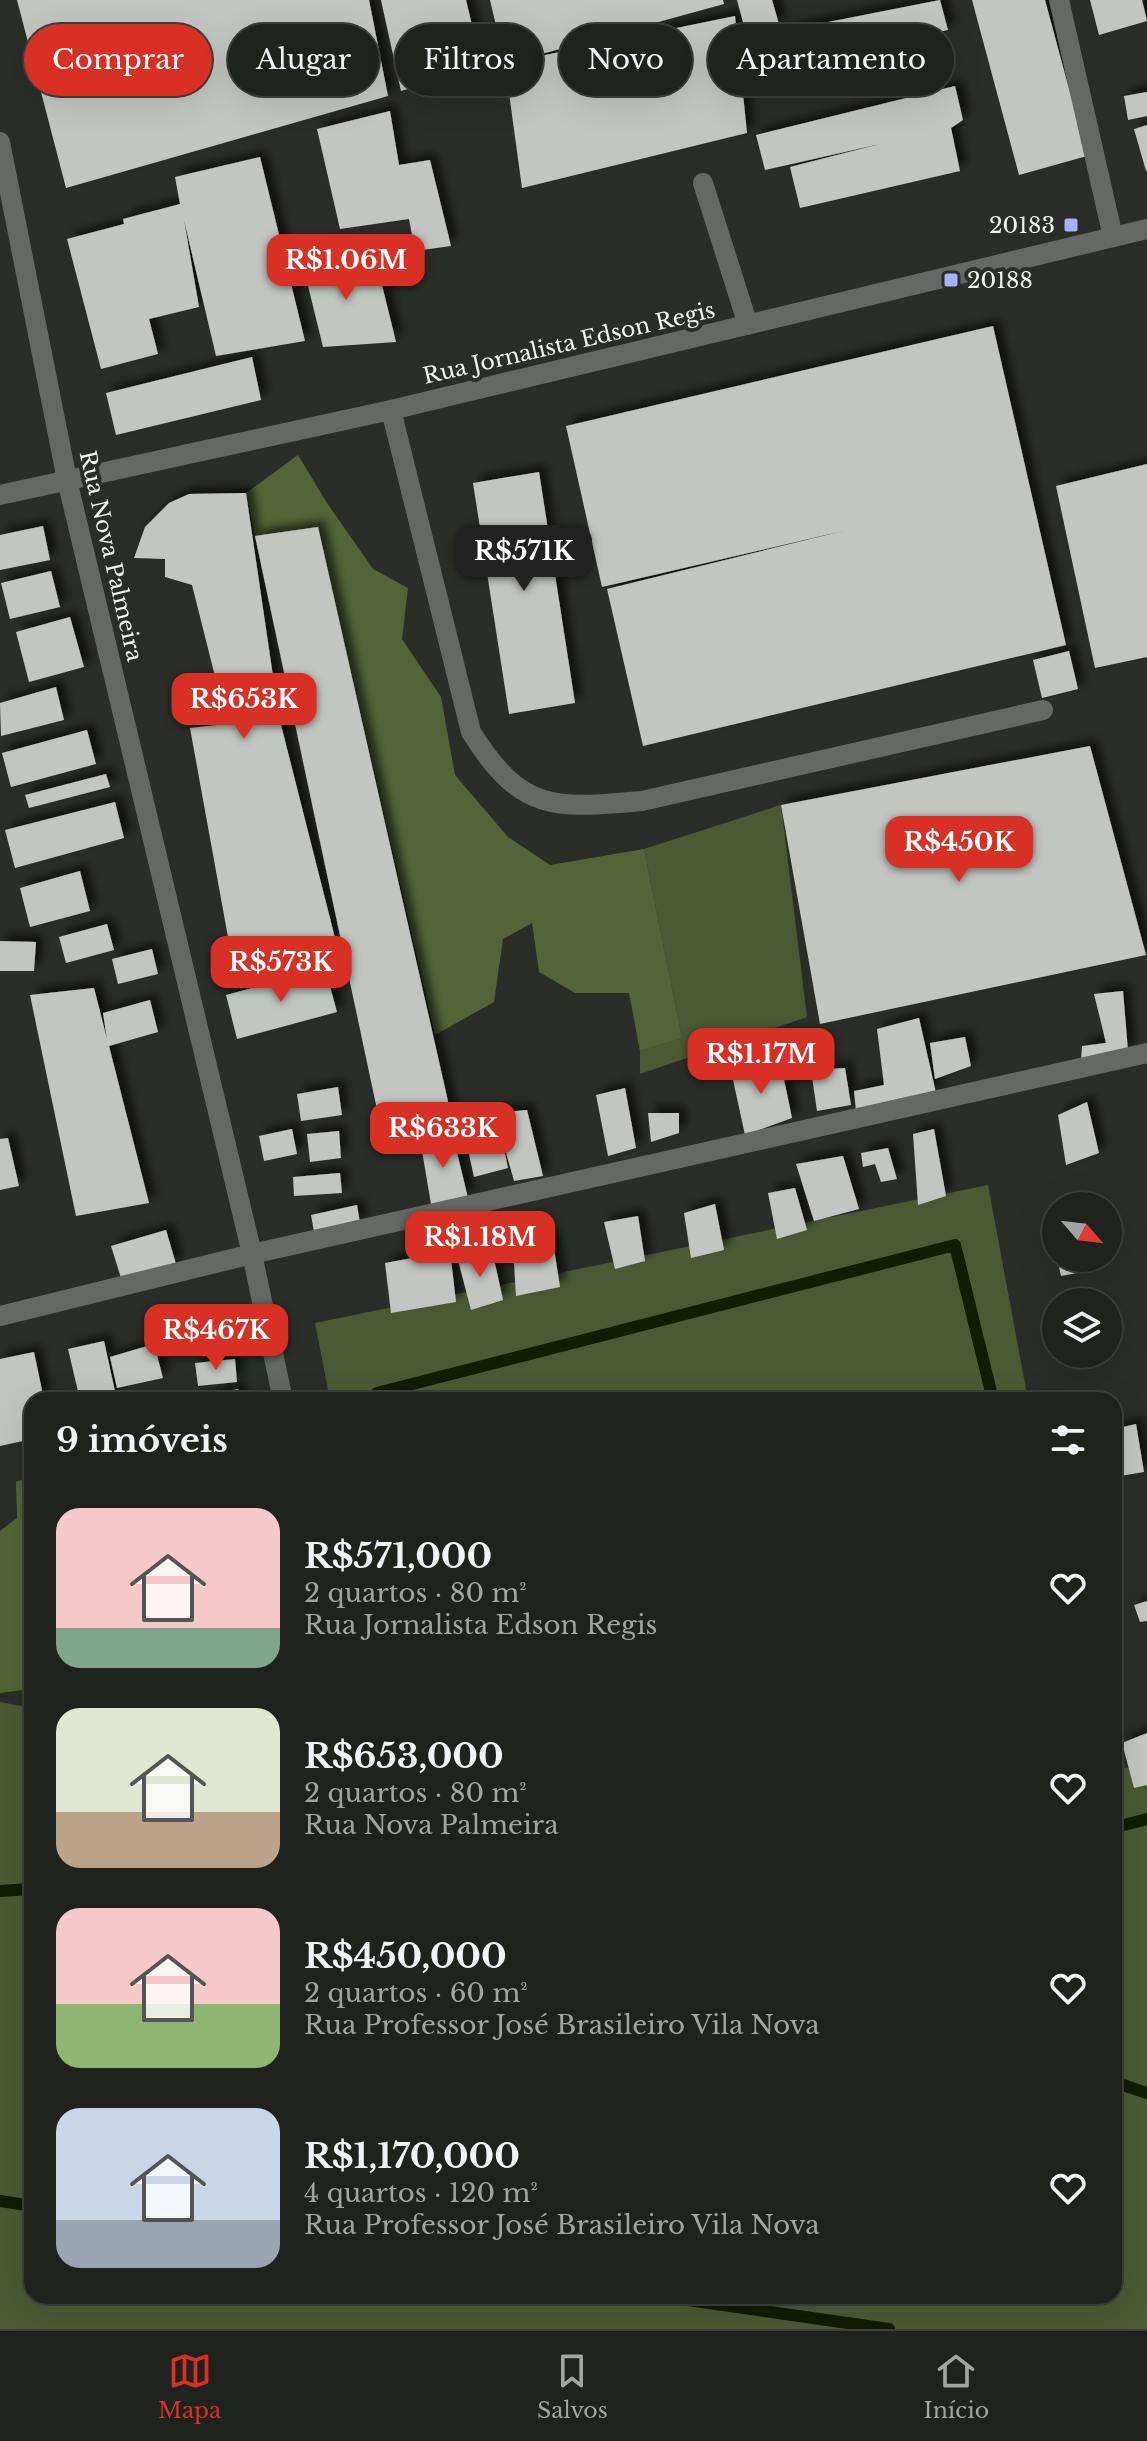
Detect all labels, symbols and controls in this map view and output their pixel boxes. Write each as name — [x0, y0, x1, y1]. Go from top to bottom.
chip: Comprar — [24, 24, 212, 96]
chip: Alugar — [228, 24, 379, 96]
chip: Filtros — [395, 24, 543, 96]
chip: Novo — [559, 24, 692, 96]
chip: Apartamento — [708, 24, 954, 96]
place label: 20183 — [989, 212, 1055, 239]
marker: 20183 — [1062, 216, 1080, 234]
pin: R$1.06M — [272, 234, 420, 302]
text: R$1.06M — [285, 244, 407, 276]
place label: 20188 — [967, 267, 1033, 294]
marker: 20188 — [942, 271, 960, 289]
street label: Rua Jornalista Edson Regis — [420, 296, 718, 390]
street label: Rua Nova Palmeira — [74, 448, 149, 665]
pin: R$571K — [459, 525, 589, 593]
text: R$571K — [474, 535, 574, 567]
pin: R$653K — [179, 673, 309, 741]
text: R$653K — [190, 683, 298, 715]
pin: R$450K — [894, 816, 1024, 884]
text: R$450K — [903, 826, 1015, 858]
pin: R$573K — [216, 936, 346, 1004]
text: R$573K — [229, 946, 333, 978]
pin: R$1.17M — [687, 1028, 835, 1096]
text: R$1.17M — [706, 1038, 816, 1070]
pin: R$633K — [378, 1102, 508, 1170]
text: R$633K — [388, 1112, 498, 1144]
north arrow — [1042, 1192, 1122, 1272]
map controls — [1042, 1192, 1122, 1368]
pin: R$1.18M — [406, 1211, 554, 1279]
text: R$1.18M — [423, 1221, 537, 1253]
button: layers — [1042, 1288, 1122, 1368]
pin: R$467K — [151, 1304, 281, 1372]
text: R$467K — [162, 1314, 270, 1346]
icon: filters — [1046, 1418, 1090, 1462]
text: 9 imóveis — [56, 1419, 228, 1461]
text: R$571,000 — [304, 1535, 492, 1577]
icon: home — [120, 1540, 216, 1636]
icon: heart — [1046, 1566, 1090, 1610]
text: 2 quartos · 80 m² — [304, 1577, 527, 1609]
text: Rua Jornalista Edson Regis — [304, 1609, 657, 1641]
text: R$653,000 — [304, 1735, 504, 1777]
icon: home — [120, 1740, 216, 1836]
icon: heart — [1046, 1766, 1090, 1810]
text: 2 quartos · 80 m² — [304, 1777, 527, 1809]
text: Rua Nova Palmeira — [304, 1809, 559, 1841]
text: R$450,000 — [304, 1935, 507, 1977]
icon: home — [120, 1940, 216, 2036]
icon: heart — [1046, 1966, 1090, 2010]
text: 2 quartos · 60 m² — [304, 1977, 528, 2009]
text: Rua Professor José Brasileiro Vila Nova — [304, 2009, 820, 2041]
text: R$1,170,000 — [304, 2135, 520, 2177]
icon: home — [120, 2140, 216, 2236]
icon: heart — [1046, 2166, 1090, 2210]
text: 4 quartos · 120 m² — [304, 2177, 538, 2209]
text: Rua Professor José Brasileiro Vila Nova — [304, 2209, 820, 2241]
tab: Mapa — [158, 2349, 221, 2424]
tab: Salvos — [537, 2349, 608, 2424]
tab: Início — [924, 2349, 989, 2424]

